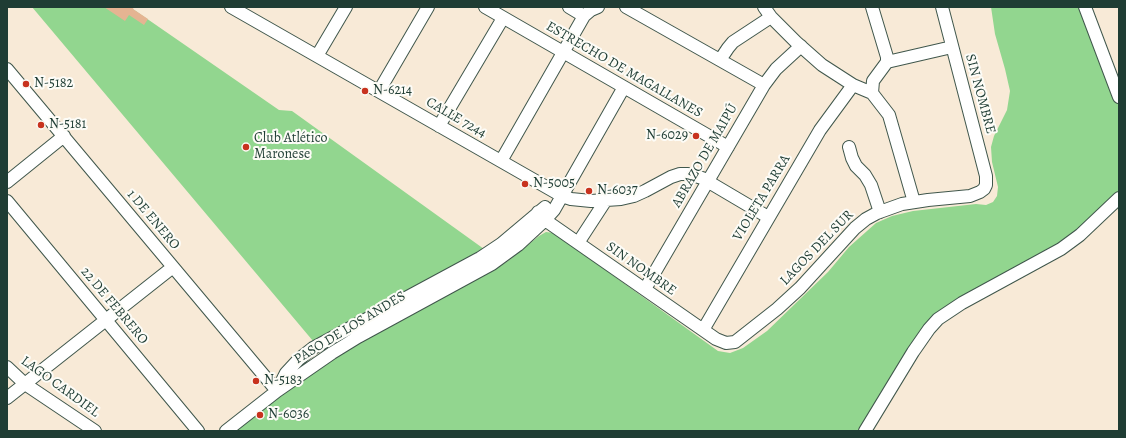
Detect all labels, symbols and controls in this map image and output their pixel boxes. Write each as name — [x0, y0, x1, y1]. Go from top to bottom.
street label: ESTRECHO DE MAGALLANES — [543, 18, 705, 122]
street label: SIN NOMBRE — [961, 52, 999, 136]
place label: N-5182 — [34, 76, 73, 92]
marker: N-5182 — [21, 79, 31, 89]
place label: N-6214 — [373, 83, 412, 99]
marker: N-6214 — [360, 86, 370, 96]
street label: CALLE 7244 — [423, 94, 489, 142]
street label: ABRAZO DE MAIPÚ — [669, 101, 741, 211]
place label: N-5181 — [49, 117, 86, 133]
marker: N-5181 — [36, 120, 46, 130]
place label: N-6029 — [646, 128, 688, 144]
place label: Club Atlético Maronese — [254, 131, 327, 164]
marker: N-6029 — [691, 131, 701, 141]
marker: Club Atlético Maronese — [241, 142, 251, 152]
street label: VIOLETA PARRA — [730, 152, 794, 244]
place label: N-5005 — [533, 176, 575, 192]
marker: N-5005 — [520, 179, 530, 189]
place label: N-6037 — [597, 183, 638, 199]
marker: N-6037 — [584, 186, 594, 196]
street label: 1 DE ENERO — [123, 187, 183, 253]
street label: LAGOS DEL SUR — [777, 207, 857, 289]
street label: SIN NOMBRE — [603, 239, 679, 299]
street label: 22 DE FEBRERO — [77, 264, 151, 348]
street label: PASO DE LOS ANDES — [291, 288, 409, 368]
street label: LAGO CARDIEL — [17, 353, 103, 421]
place label: N-5183 — [264, 373, 302, 389]
marker: N-5183 — [251, 376, 261, 386]
place label: N-6036 — [268, 407, 309, 423]
marker: N-6036 — [255, 410, 265, 420]

